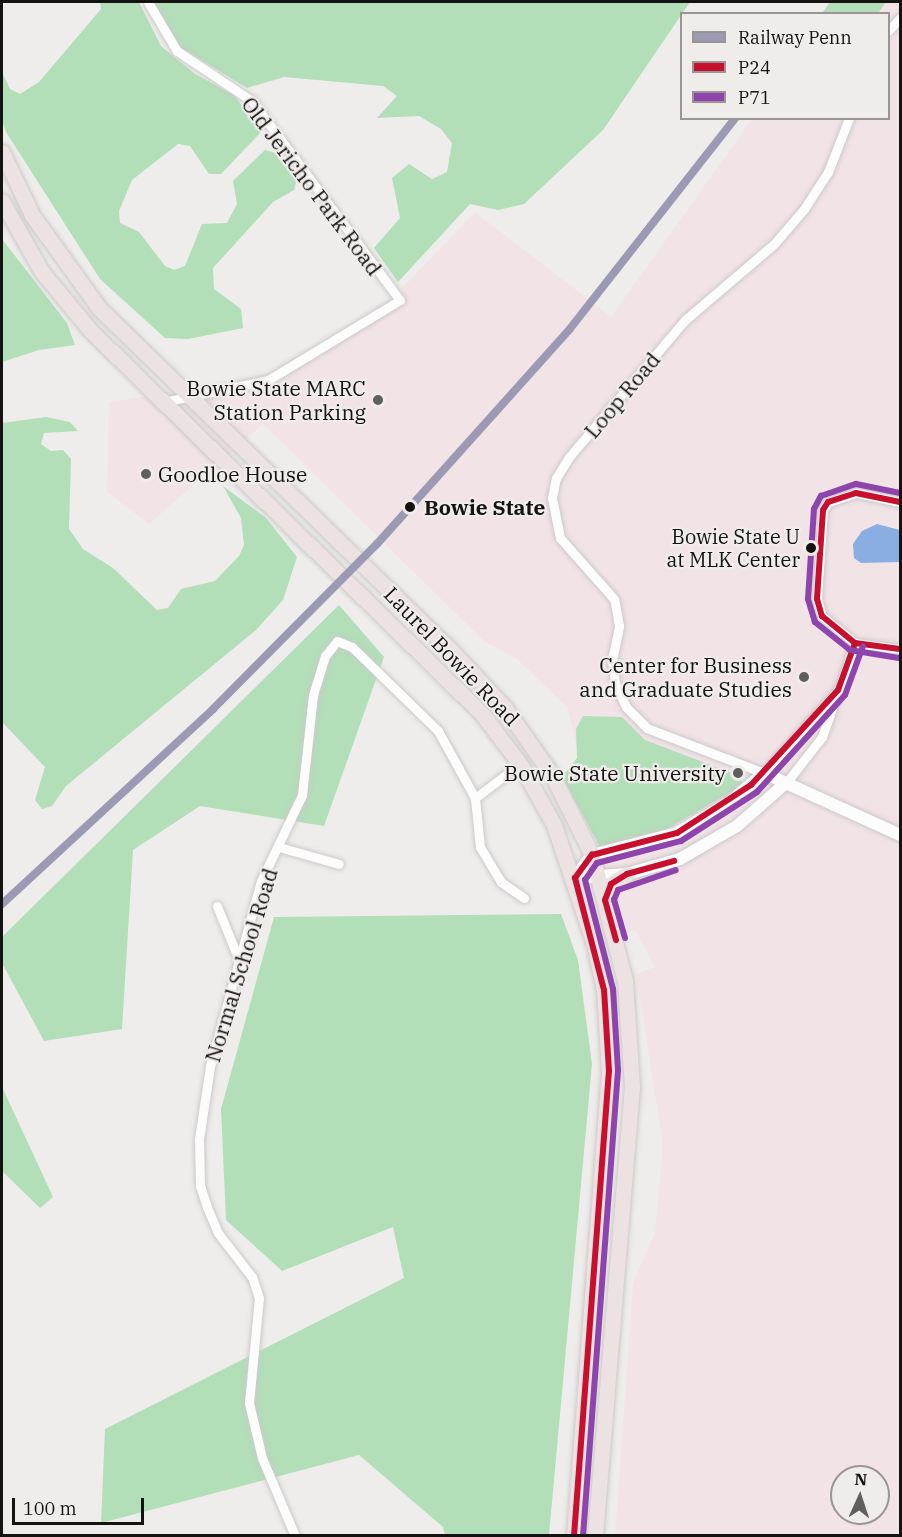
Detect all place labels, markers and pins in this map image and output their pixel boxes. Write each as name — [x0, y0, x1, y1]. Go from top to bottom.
place label: Bowie State MARC Station Parking — [186, 375, 366, 425]
marker: Bowie State MARC Station Parking — [371, 393, 385, 407]
place label: Goodloe House — [158, 461, 307, 487]
marker: Goodloe House — [139, 467, 153, 481]
place label: Bowie State — [424, 494, 545, 520]
marker: Bowie State — [401, 498, 419, 516]
place label: Bowie State U at MLK Center — [667, 524, 800, 571]
marker: Bowie State U at MLK Center — [805, 542, 817, 554]
place label: Center for Business and Graduate Studies — [579, 652, 792, 702]
marker: Center for Business and Graduate Studies — [797, 670, 811, 684]
place label: Bowie State University — [504, 760, 726, 786]
marker: Bowie State University — [731, 766, 745, 780]

